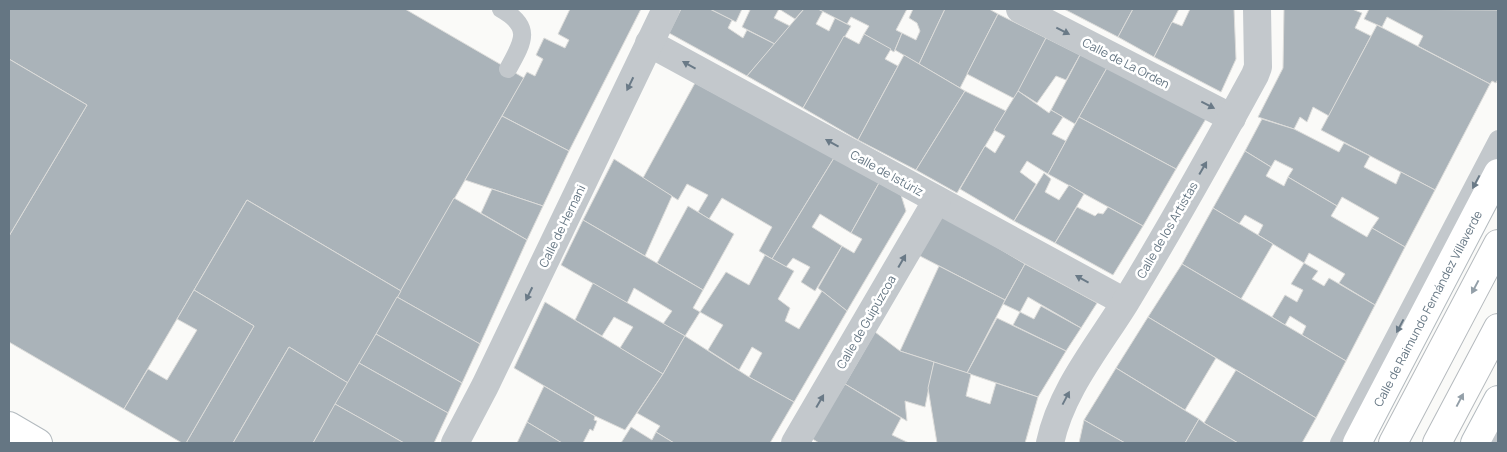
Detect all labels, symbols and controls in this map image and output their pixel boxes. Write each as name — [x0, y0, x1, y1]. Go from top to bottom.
one-way arrow — [1056, 27, 1071, 35]
street label: Calle de La Orden — [1079, 34, 1173, 92]
one-way arrow — [682, 61, 697, 69]
one-way arrow — [626, 77, 634, 91]
one-way arrow — [1201, 101, 1215, 109]
one-way arrow — [825, 139, 839, 147]
street label: Calle de Istúriz — [847, 146, 927, 200]
one-way arrow — [1198, 161, 1207, 174]
one-way arrow — [1472, 175, 1480, 190]
street label: Calle de los Artistas — [1132, 179, 1202, 281]
street label: Calle de Hernani — [535, 182, 589, 270]
street label: Calle de Raimundo Fernández Villaverde — [1369, 207, 1486, 409]
one-way arrow — [897, 254, 906, 267]
street label: Calle de Guipúzcoa — [832, 272, 900, 372]
one-way arrow — [1075, 275, 1090, 283]
one-way arrow — [1471, 280, 1480, 293]
one-way arrow — [525, 287, 533, 301]
one-way arrow — [1396, 320, 1405, 333]
one-way arrow — [1062, 390, 1070, 405]
one-way arrow — [1456, 393, 1464, 407]
one-way arrow — [815, 395, 824, 408]

